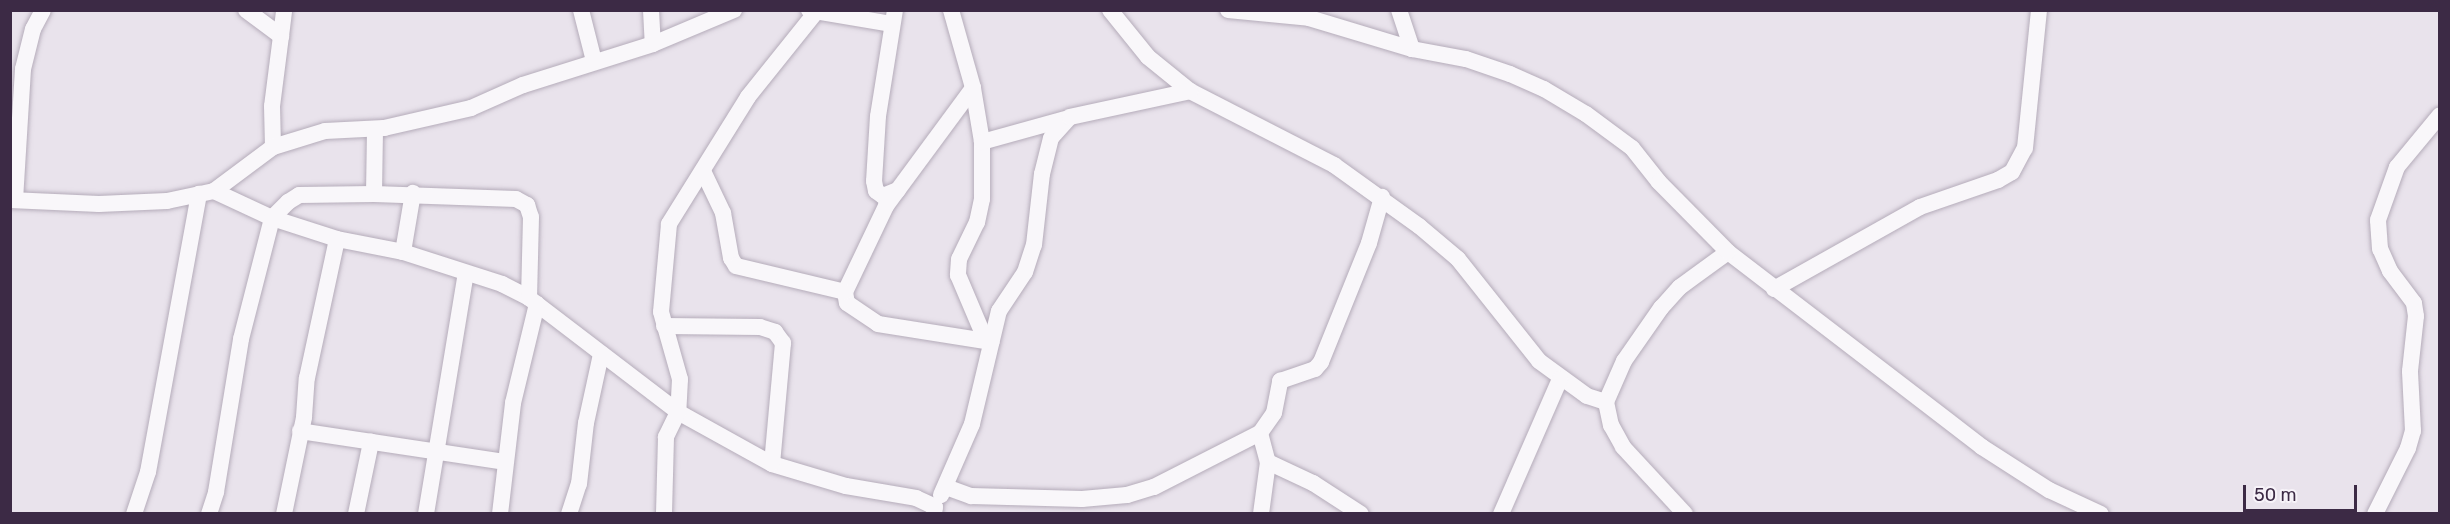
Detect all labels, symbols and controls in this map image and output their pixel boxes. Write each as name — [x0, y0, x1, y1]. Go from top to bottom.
scale bar — [2246, 473, 2360, 511]
text: 50 m — [2254, 484, 2297, 506]

